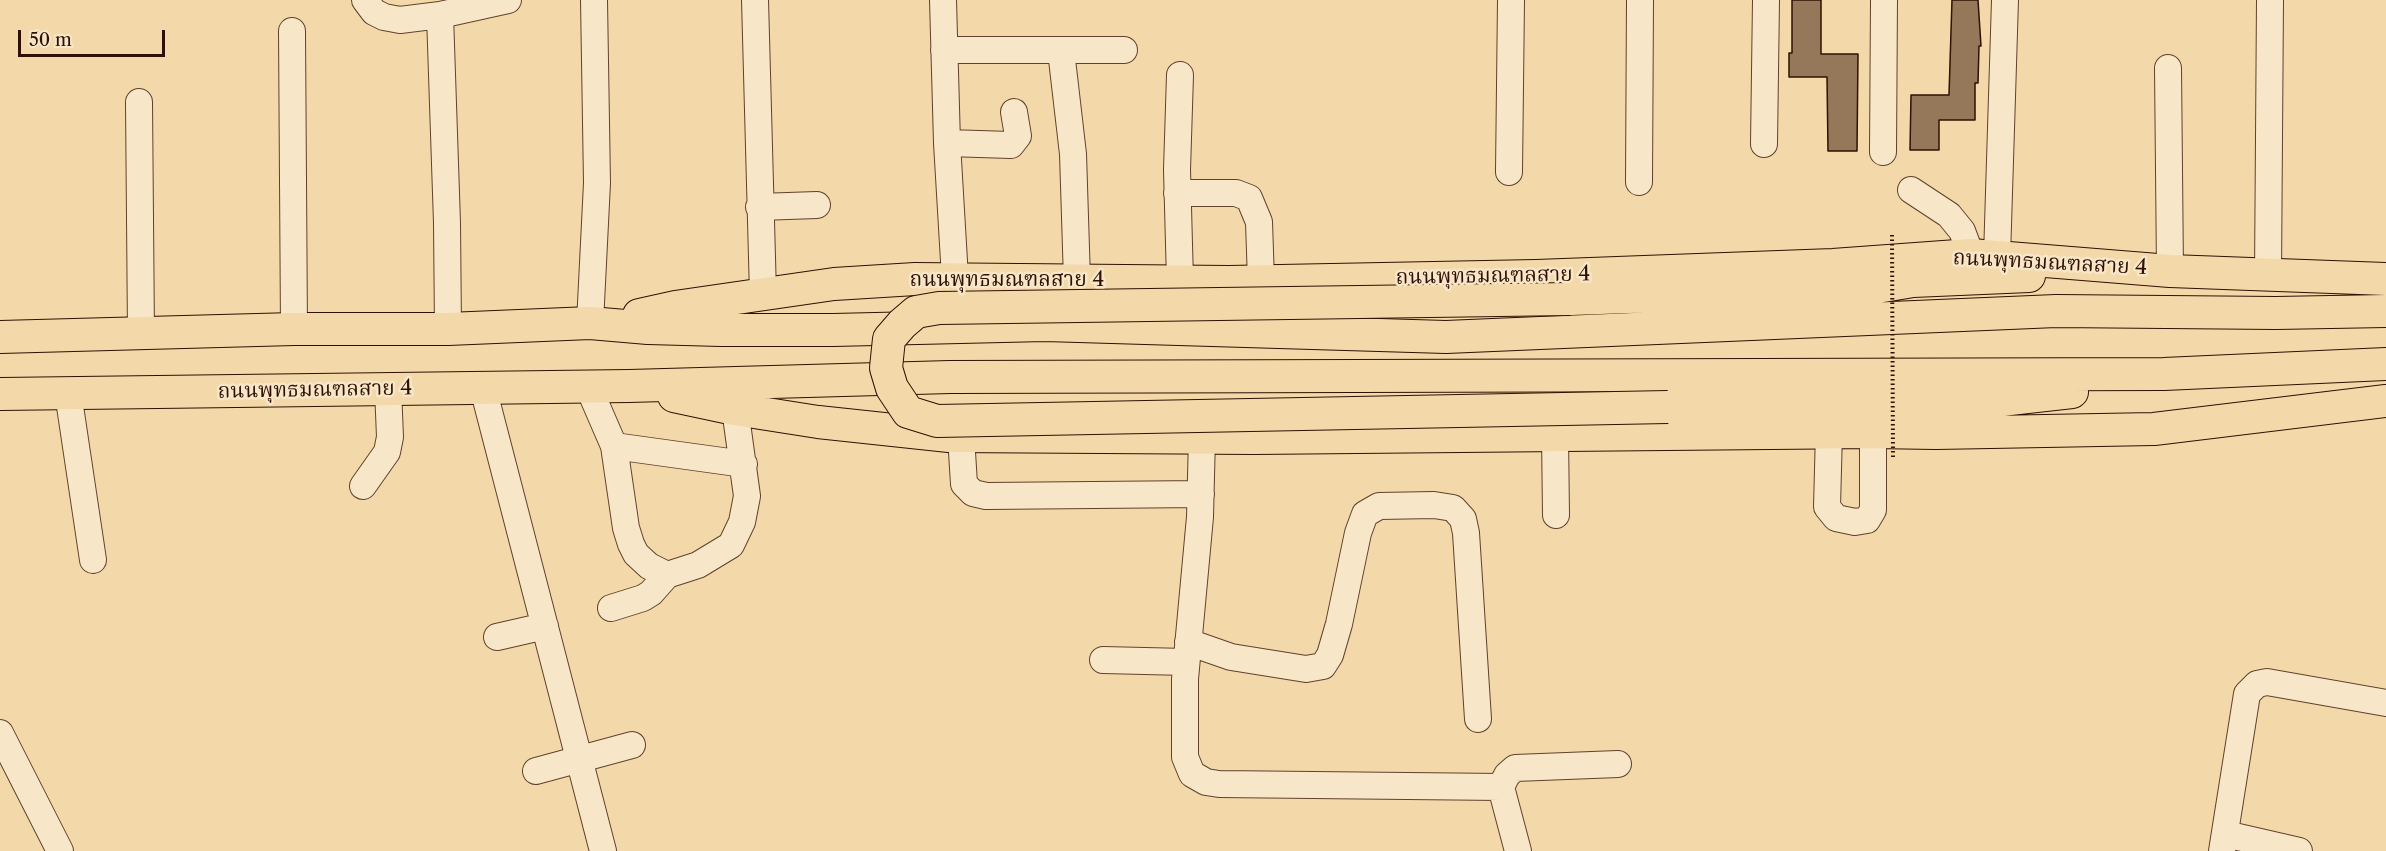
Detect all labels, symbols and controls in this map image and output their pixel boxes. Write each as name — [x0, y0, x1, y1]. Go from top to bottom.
scale bar — [21, 18, 168, 56]
text: 50 m — [29, 29, 72, 51]
street label: ถนนพุทธมณฑลสาย 4 — [1952, 245, 2148, 281]
street label: ถนนพุทธมณฑลสาย 4 — [1395, 262, 1591, 290]
street label: ถนนพุทธมณฑลสาย 4 — [910, 267, 1104, 293]
street label: ถนนพุทธมณฑลสาย 4 — [217, 376, 413, 404]

